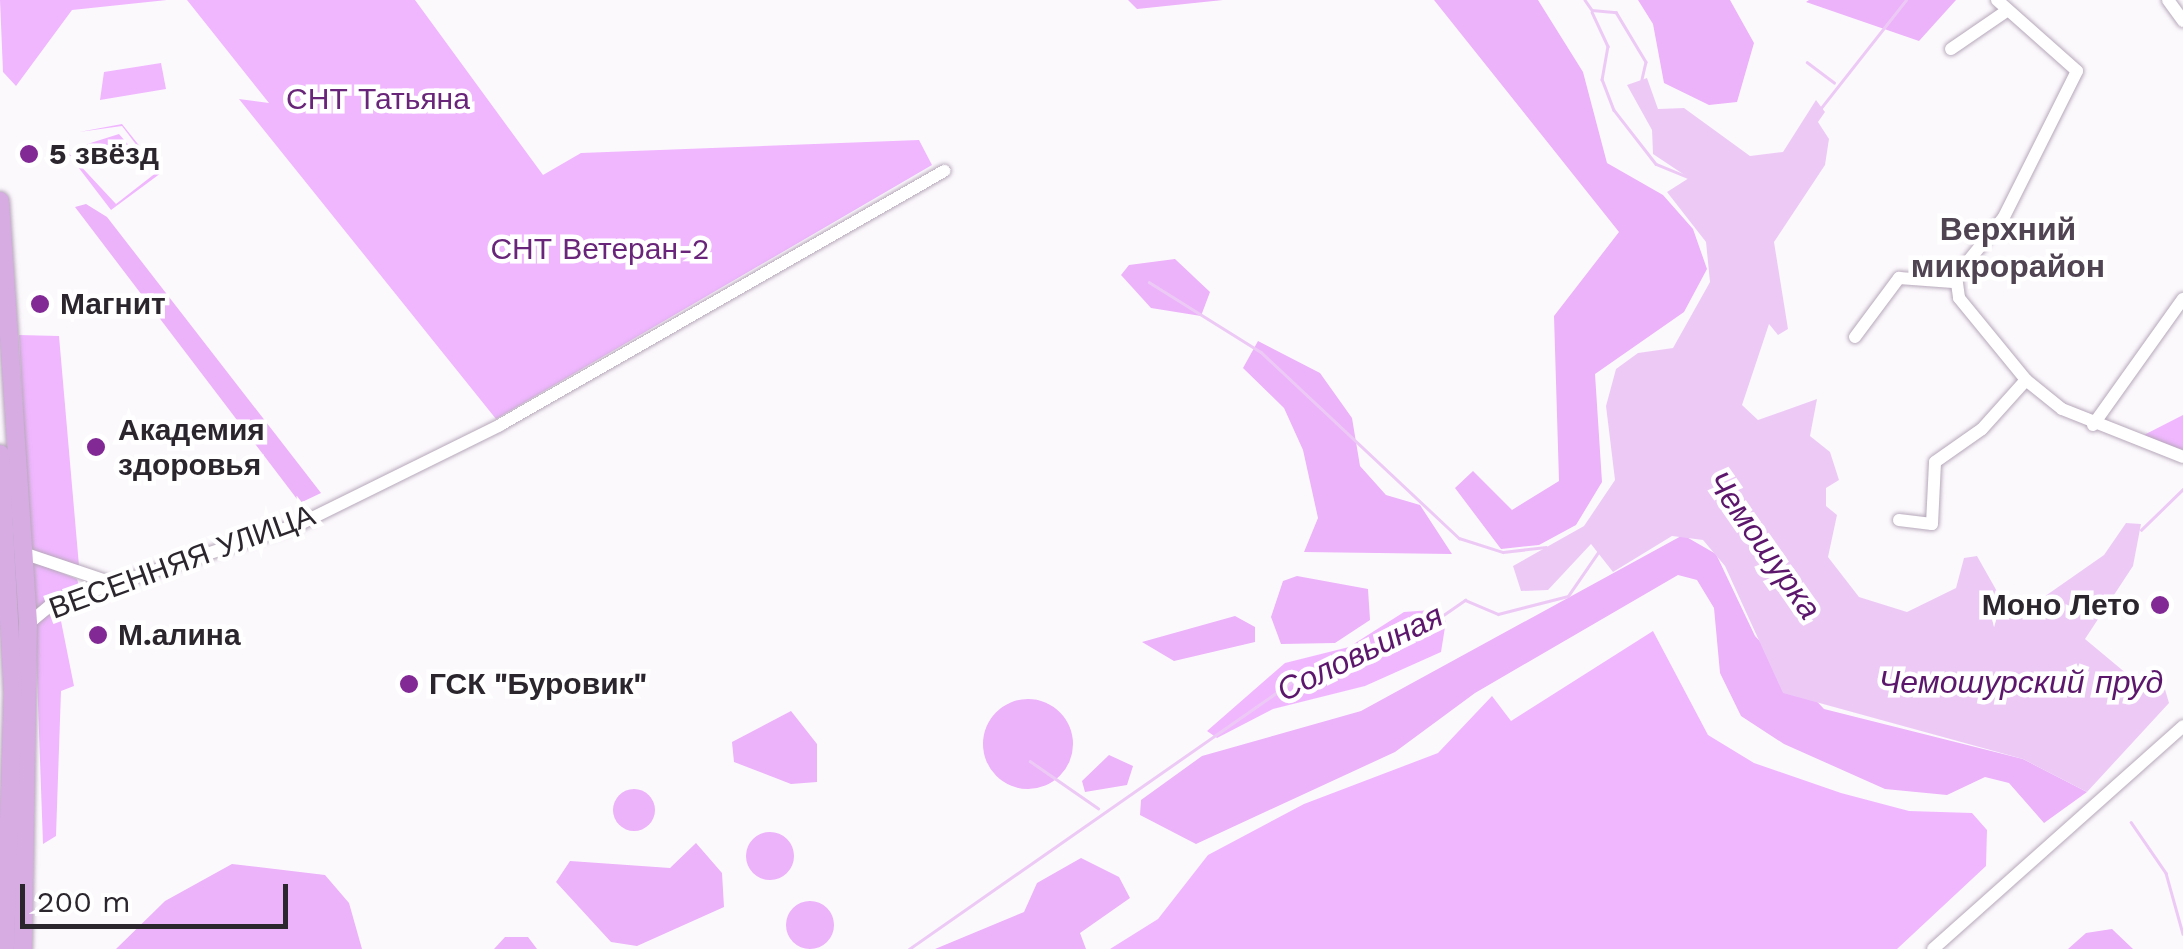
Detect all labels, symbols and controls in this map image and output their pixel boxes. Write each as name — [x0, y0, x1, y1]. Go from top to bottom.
park label: СНТ Татьяна — [286, 81, 470, 117]
place label: 5 звёзд — [49, 136, 159, 172]
marker: 5 звёзд — [18, 143, 40, 165]
district label: Верхний микрорайон — [1911, 211, 2105, 286]
park label: СНТ Ветеран-2 — [490, 231, 710, 267]
place label: Магнит — [60, 286, 166, 322]
marker: Магнит — [29, 293, 51, 315]
place label: Академия здоровья — [118, 412, 265, 482]
marker: Академия здоровья — [83, 434, 109, 460]
water label: Чемошурка — [1699, 464, 1829, 626]
street label: ВЕСЕННЯЯ УЛИЦА — [44, 497, 320, 627]
place label: Моно Лето — [1982, 587, 2140, 623]
marker: Моно Лето — [2149, 594, 2171, 616]
water label: Соловьиная — [1271, 596, 1449, 710]
place label: М.алина — [118, 617, 241, 653]
marker: М.алина — [87, 624, 109, 646]
water label: Чемошурский пруд — [1879, 663, 2163, 701]
place label: ГСК "Буровик" — [429, 666, 647, 702]
marker: ГСК "Буровик" — [398, 673, 420, 695]
scale bar — [25, 864, 292, 926]
text: 200 m — [37, 884, 131, 919]

